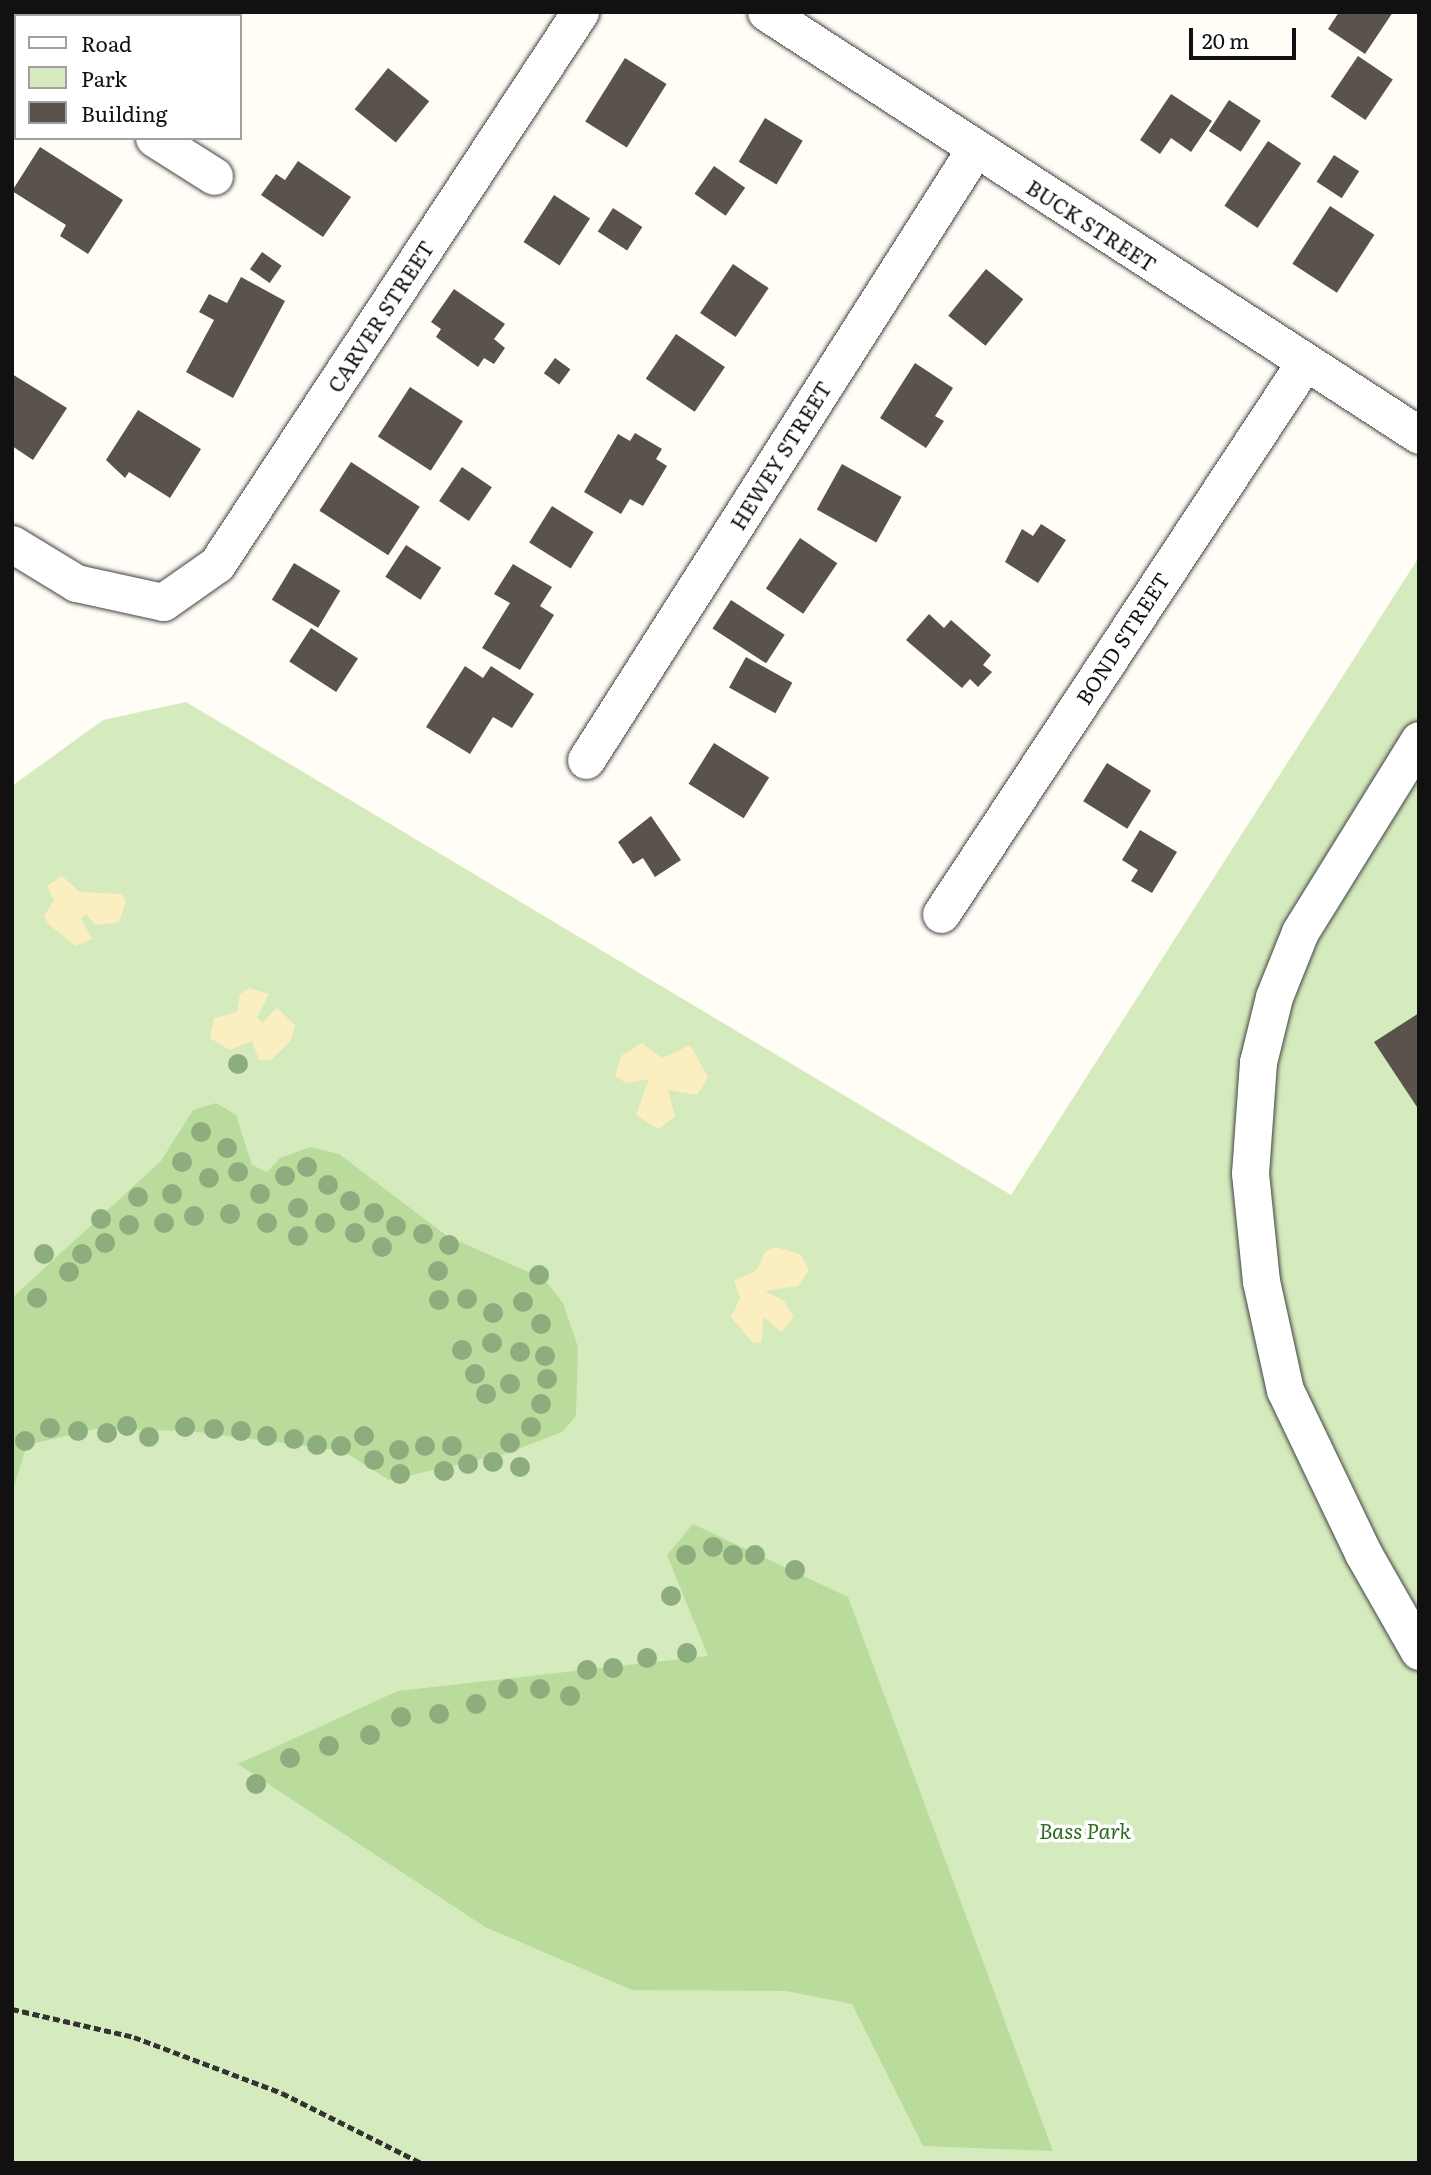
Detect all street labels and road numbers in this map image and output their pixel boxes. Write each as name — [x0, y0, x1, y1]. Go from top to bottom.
street label: BUCK STREET — [1022, 174, 1162, 276]
street label: CARVER STREET — [322, 235, 438, 397]
street label: HEWEY STREET — [724, 376, 836, 534]
street label: BOND STREET — [1070, 567, 1174, 709]

